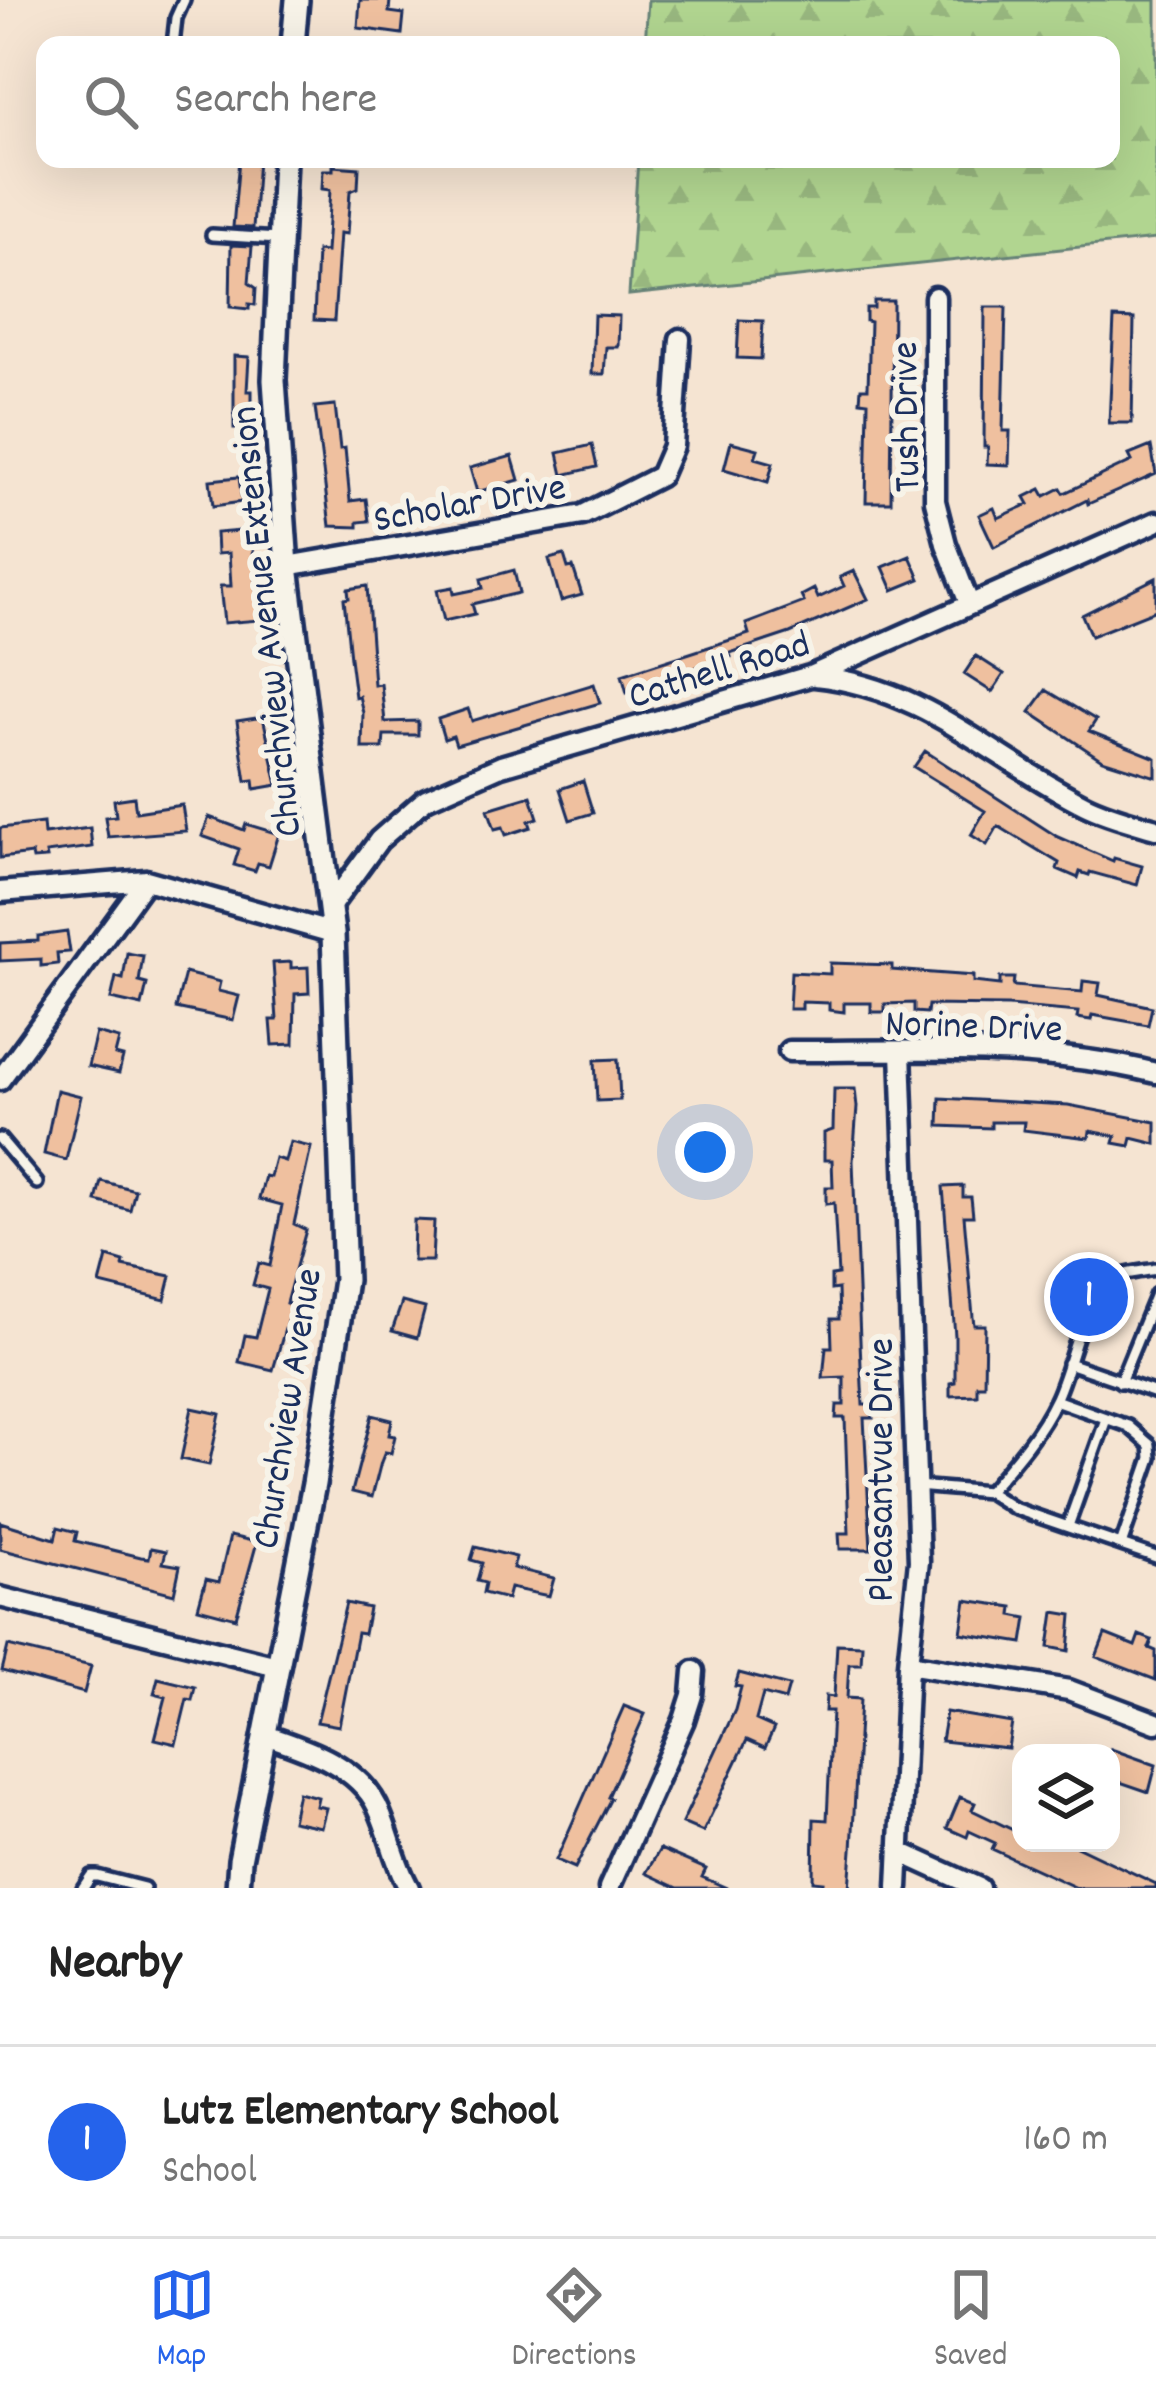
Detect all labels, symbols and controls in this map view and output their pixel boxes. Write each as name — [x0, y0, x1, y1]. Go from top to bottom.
search box — [36, 36, 1120, 168]
icon: search — [78, 69, 144, 135]
text: Search here — [174, 70, 377, 134]
street label: Tush Drive — [881, 341, 938, 493]
street label: Churchview Avenue Extension — [219, 403, 319, 839]
street label: Scholar Drive — [370, 462, 571, 550]
street label: Cathell Road — [622, 620, 818, 727]
street label: Norine Drive — [884, 999, 1063, 1060]
your location — [675, 1122, 735, 1182]
pin: 1 — [1050, 1252, 1128, 1342]
street label: Churchview Avenue — [241, 1265, 340, 1553]
street label: Pleasantvue Drive — [857, 1338, 912, 1602]
map controls — [1012, 1744, 1120, 1852]
button: layers — [1012, 1744, 1120, 1852]
text: Nearby — [48, 1930, 181, 2002]
text: Lutz Elementary School — [162, 2082, 559, 2146]
text: 1 — [83, 2114, 91, 2169]
text: 160 m — [1023, 2114, 1108, 2169]
text: School — [162, 2146, 257, 2201]
tab: Map — [149, 2262, 215, 2381]
tab: Directions — [512, 2262, 637, 2381]
tab: Saved — [934, 2262, 1007, 2381]

